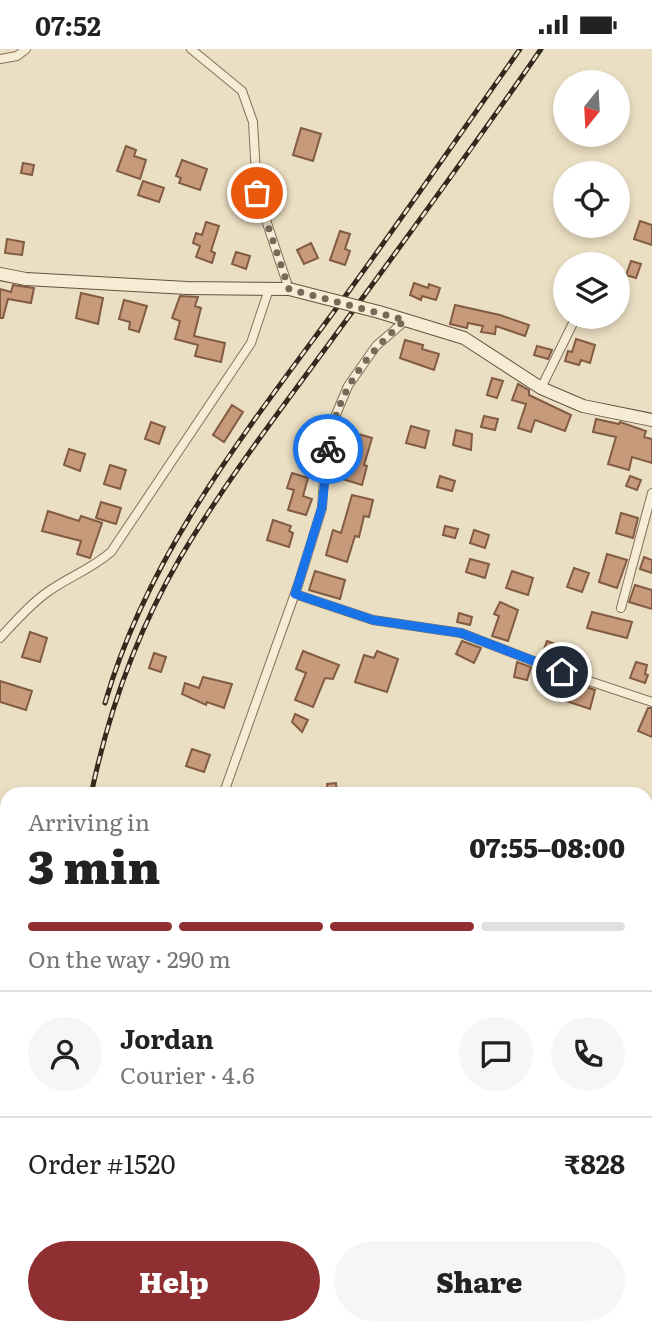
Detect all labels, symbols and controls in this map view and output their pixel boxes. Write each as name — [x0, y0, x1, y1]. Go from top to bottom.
text: 07:52 — [35, 5, 101, 44]
north arrow — [553, 70, 630, 147]
map controls — [553, 70, 630, 329]
button: locate — [553, 161, 630, 238]
pin — [227, 163, 287, 223]
icon: bag — [238, 174, 276, 212]
button: layers — [553, 252, 630, 329]
courier — [293, 414, 363, 484]
icon: bike — [309, 430, 347, 468]
pin — [532, 642, 592, 702]
icon: home — [543, 653, 581, 691]
text: Arriving in — [28, 804, 150, 838]
text: 07:55–08:00 — [469, 827, 625, 866]
text: 3 min — [28, 830, 160, 898]
text: On the way · 290 m — [28, 941, 231, 975]
button: person — [28, 1017, 102, 1091]
button: chat — [459, 1017, 533, 1091]
button: phone — [551, 1017, 625, 1091]
text: Jordan — [120, 1018, 214, 1057]
text: Courier · 4.6 — [120, 1057, 255, 1091]
text: Order #1520 — [28, 1143, 175, 1182]
text: ₹828 — [565, 1143, 625, 1182]
button: Help — [28, 1241, 320, 1321]
button: Share — [334, 1241, 625, 1321]

